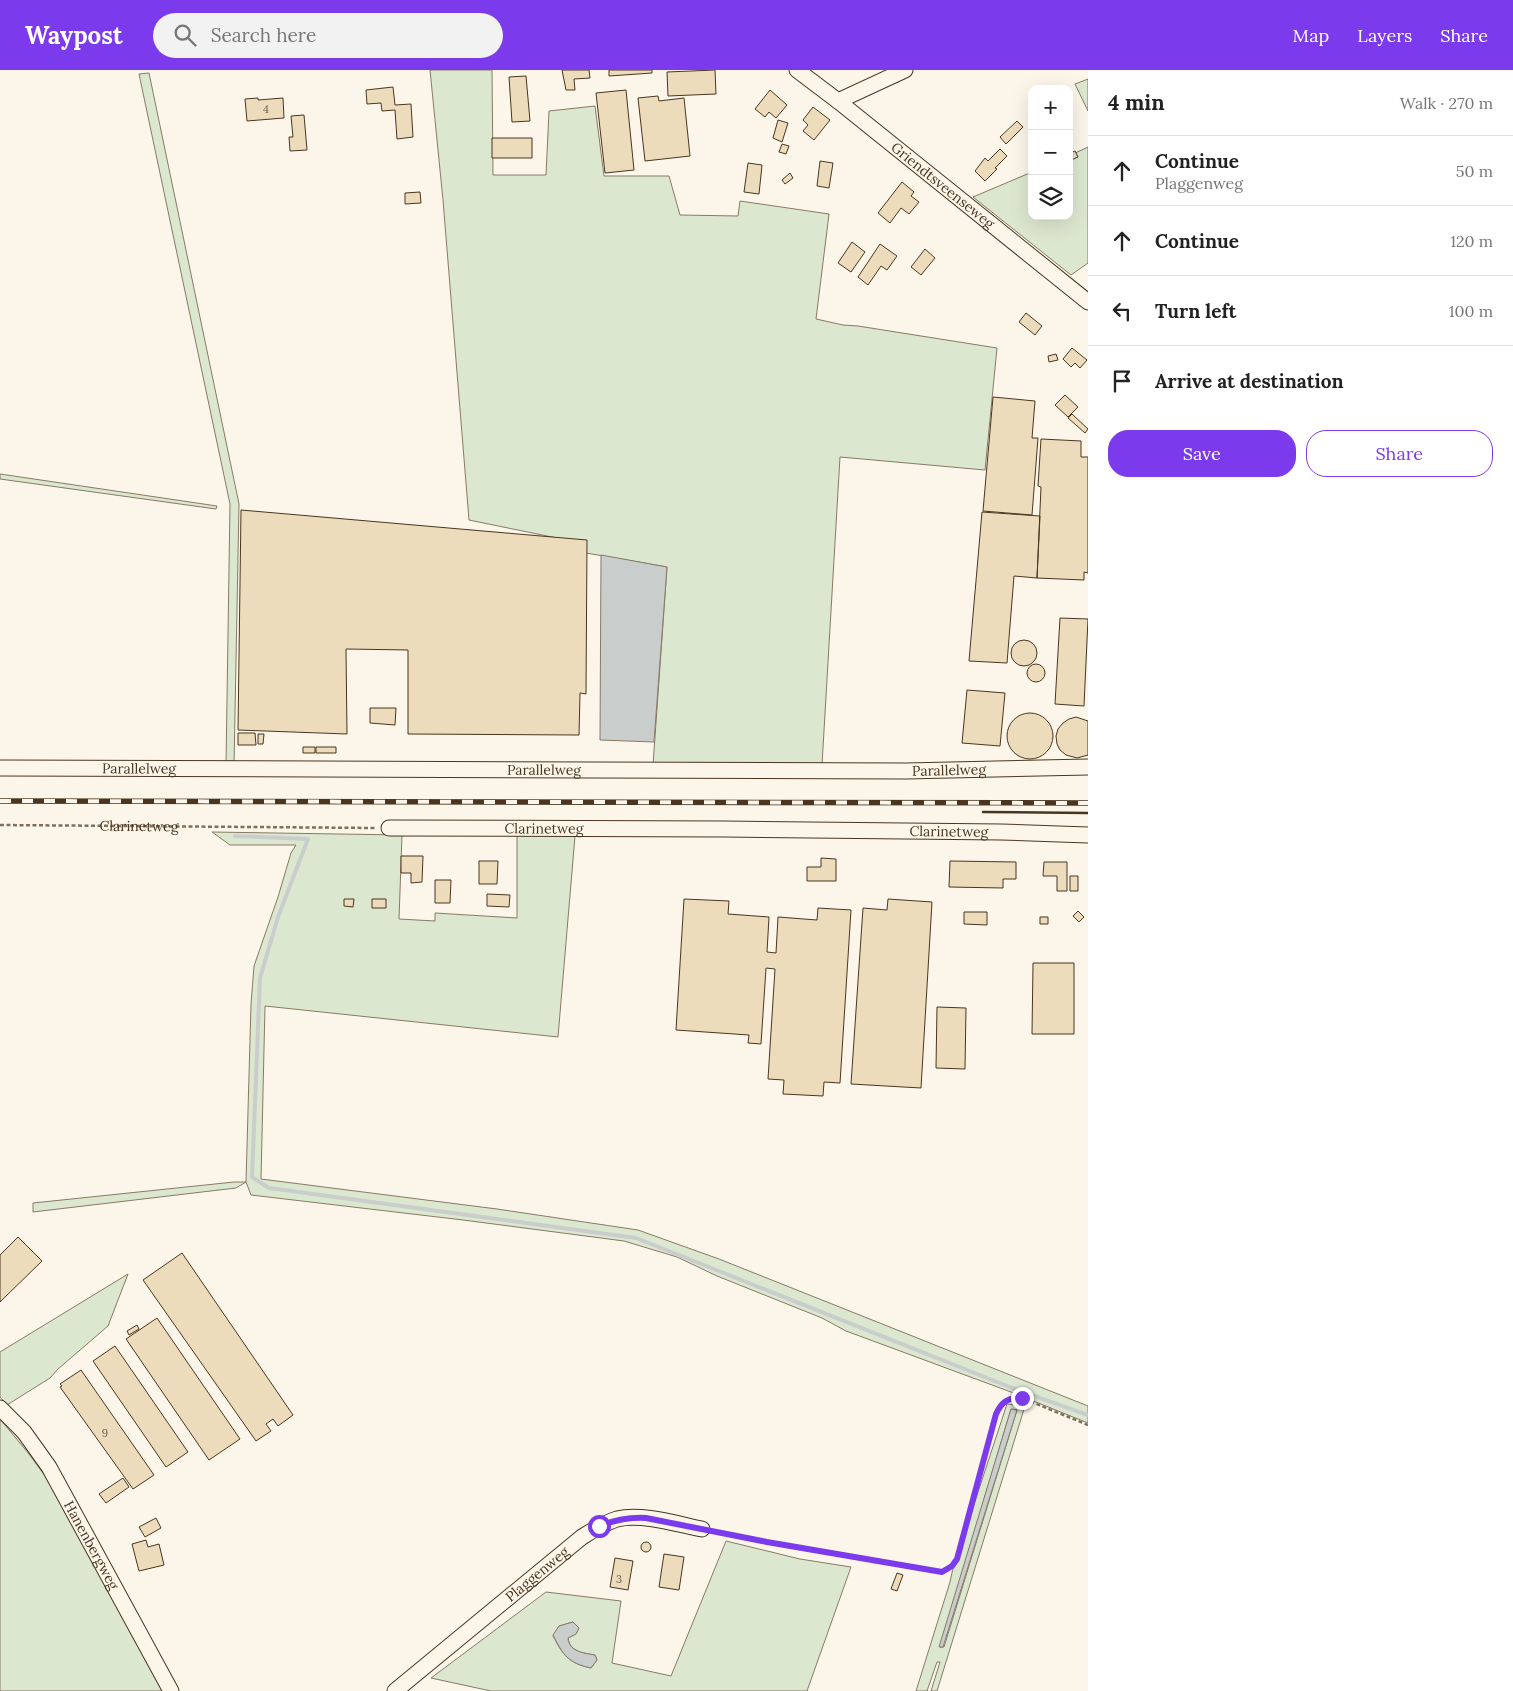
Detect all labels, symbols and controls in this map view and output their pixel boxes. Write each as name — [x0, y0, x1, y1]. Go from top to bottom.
search box — [153, 13, 503, 58]
text: Waypost — [25, 20, 123, 51]
icon: search — [171, 21, 199, 49]
text: Search here — [211, 23, 316, 47]
text: Map — [1293, 24, 1329, 47]
text: Layers — [1357, 24, 1412, 47]
text: Share — [1440, 24, 1488, 47]
map controls — [1028, 85, 1073, 220]
button: + — [1028, 85, 1073, 130]
text: 4 min — [1108, 89, 1165, 116]
text: Walk · 270 m — [1400, 93, 1493, 113]
house number: 4 — [263, 102, 269, 116]
button: − — [1028, 130, 1073, 175]
street label: Griendtsveenseweg — [887, 138, 999, 233]
text: Continue — [1155, 149, 1239, 173]
icon: ahead — [1108, 157, 1136, 185]
text: 50 m — [1456, 161, 1493, 181]
text: Plaggenweg — [1155, 173, 1243, 193]
button: layers — [1028, 175, 1073, 220]
icon: ahead — [1108, 227, 1136, 255]
text: Continue — [1155, 229, 1239, 253]
text: 120 m — [1450, 231, 1493, 251]
icon: left — [1108, 297, 1136, 325]
text: Turn left — [1155, 299, 1236, 323]
text: 100 m — [1449, 301, 1493, 321]
icon: arrive — [1108, 367, 1136, 395]
text: Arrive at destination — [1155, 369, 1344, 393]
button: Save — [1108, 430, 1296, 477]
button: Share — [1306, 430, 1493, 477]
street label: Parallelweg — [102, 759, 176, 778]
street label: Parallelweg — [912, 760, 987, 780]
street label: Parallelweg — [507, 761, 581, 779]
street label: Clarinetweg — [99, 817, 179, 835]
street label: Clarinetweg — [505, 819, 584, 838]
street label: Clarinetweg — [909, 822, 989, 841]
route end — [1011, 1387, 1034, 1410]
house number: 9 — [102, 1426, 108, 1440]
street label: Hanenbergweg — [60, 1498, 123, 1593]
route start — [588, 1515, 611, 1538]
street label: Plaggenweg — [502, 1542, 573, 1605]
house number: 3 — [616, 1572, 622, 1586]

